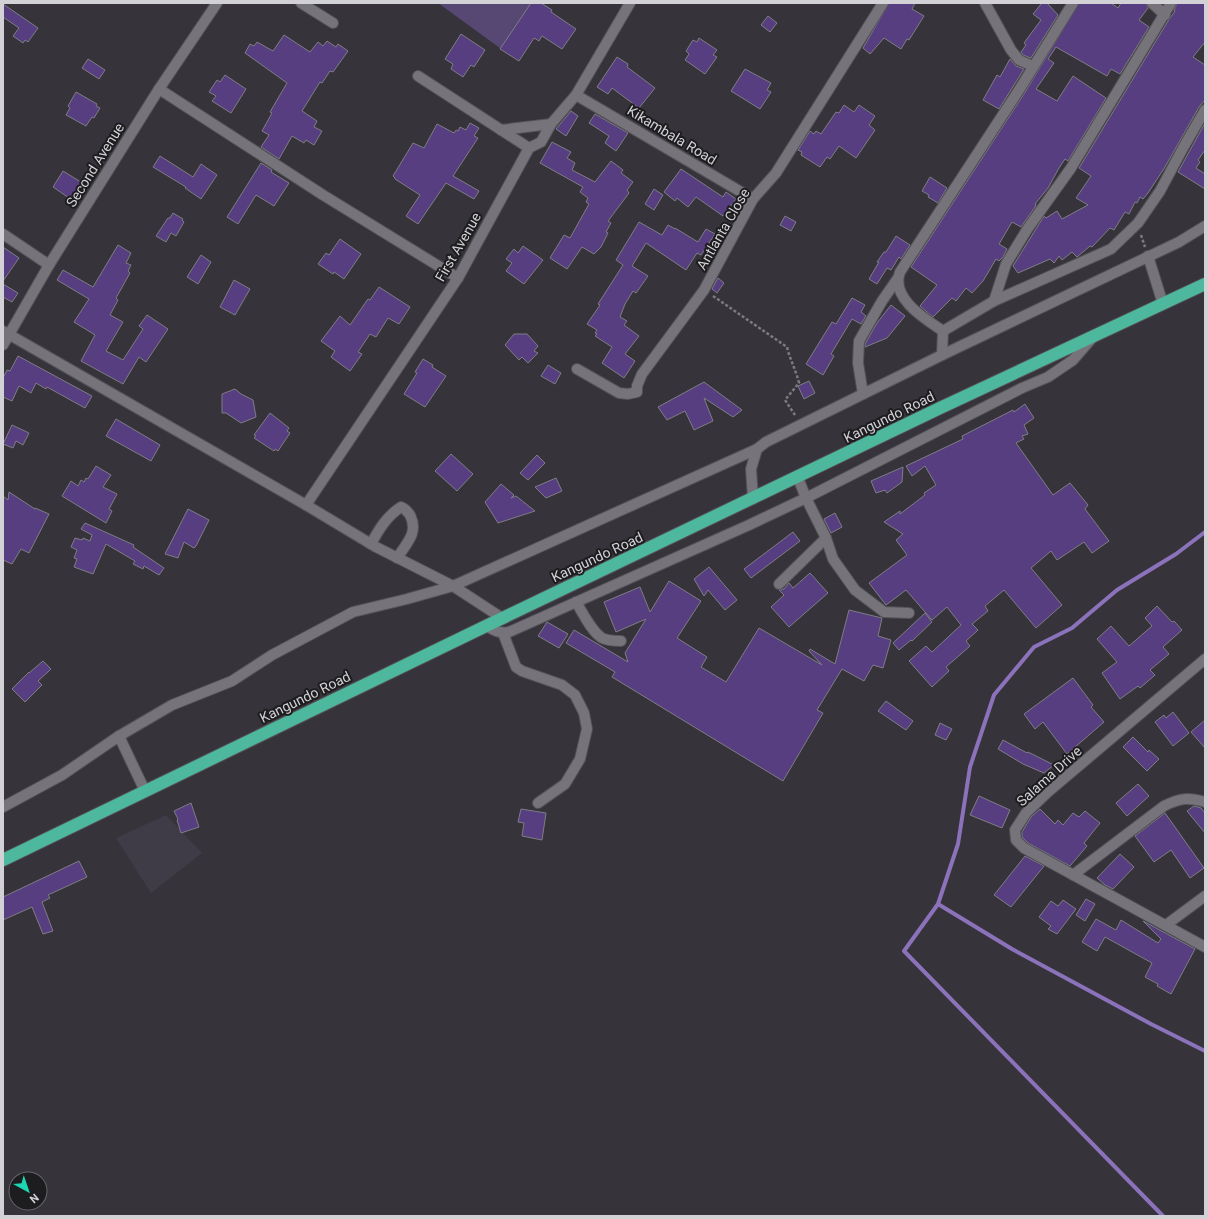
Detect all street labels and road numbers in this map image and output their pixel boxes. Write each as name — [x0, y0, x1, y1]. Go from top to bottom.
street label: Kikambala Road — [624, 102, 720, 168]
street label: Second Avenue — [63, 120, 127, 210]
street label: Antlanta Close — [693, 186, 753, 272]
street label: First Avenue — [432, 210, 484, 284]
street label: Kangundo Road — [841, 388, 937, 446]
street label: Kangundo Road — [549, 529, 645, 585]
street label: Kangundo Road — [257, 668, 353, 726]
street label: Salama Drive — [1013, 743, 1085, 809]

